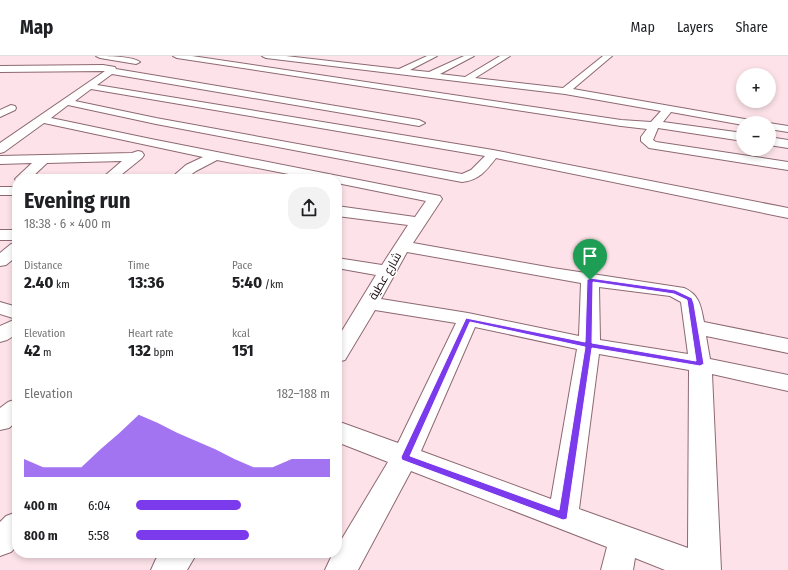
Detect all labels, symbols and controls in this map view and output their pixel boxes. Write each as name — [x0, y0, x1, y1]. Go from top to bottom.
text: Map — [20, 16, 53, 39]
text: Map — [631, 19, 655, 36]
text: Layers — [677, 19, 713, 36]
text: Share — [735, 19, 768, 36]
map controls — [736, 68, 776, 156]
button: + — [736, 68, 776, 108]
button: − — [736, 116, 776, 156]
text: Evening run — [24, 187, 131, 214]
button: share — [288, 187, 330, 229]
text: 18:38 · 6 × 400 m — [24, 216, 111, 231]
pin — [573, 239, 607, 280]
icon: arrive — [579, 245, 601, 267]
street label: شارع عطية — [366, 250, 405, 303]
text: Distance — [24, 259, 63, 272]
text: Time — [128, 259, 150, 272]
text: Pace — [232, 259, 253, 272]
text: 2.40 — [24, 272, 53, 293]
text: 13:36 — [128, 272, 164, 293]
text: 5:40 — [232, 272, 262, 293]
text: km — [53, 278, 70, 291]
text: /km — [262, 278, 284, 291]
text: Elevation — [24, 327, 65, 340]
text: Heart rate — [128, 327, 173, 340]
text: kcal — [232, 327, 250, 340]
text: 42 — [24, 340, 40, 361]
text: 132 — [128, 340, 151, 361]
text: 151 — [232, 340, 254, 361]
text: m — [40, 346, 51, 359]
text: bpm — [151, 346, 174, 359]
text: Elevation — [24, 386, 73, 401]
text: 182–188 m — [276, 386, 330, 401]
text: 400 m — [24, 498, 58, 513]
text: 6:04 — [88, 498, 110, 513]
text: 800 m — [24, 528, 58, 543]
text: 5:58 — [88, 528, 109, 543]

